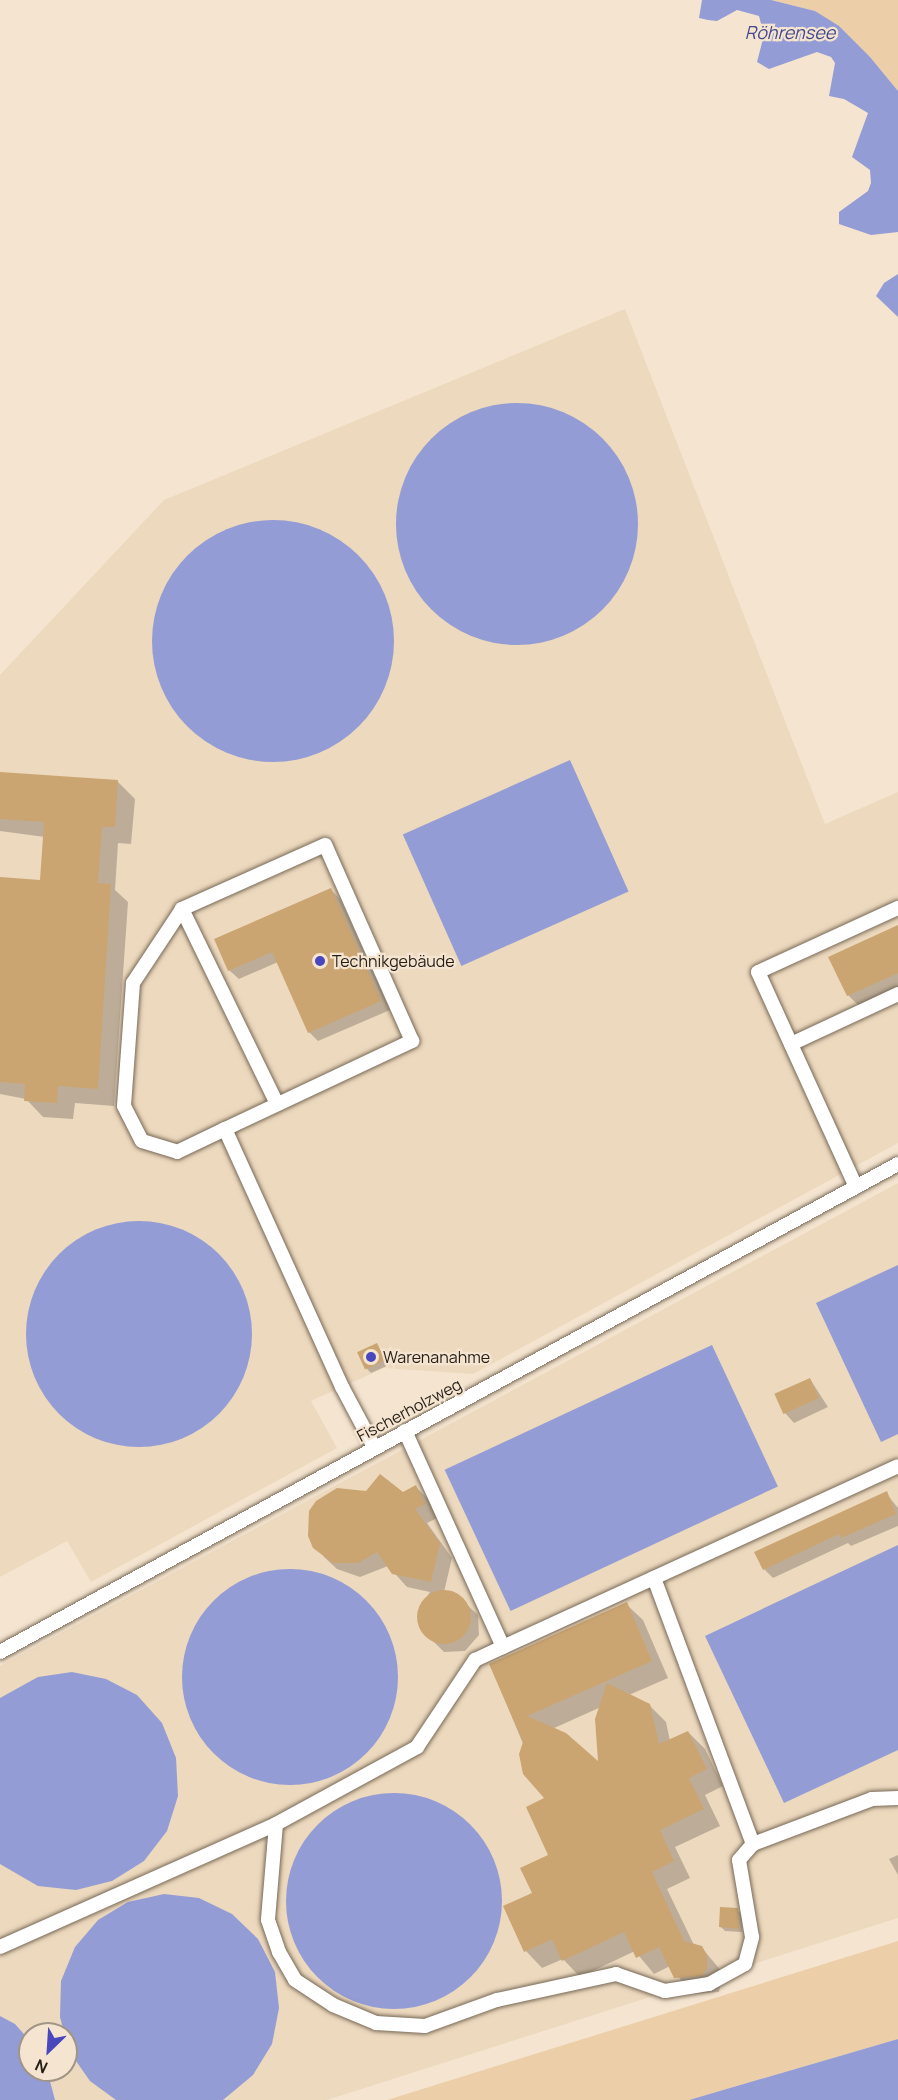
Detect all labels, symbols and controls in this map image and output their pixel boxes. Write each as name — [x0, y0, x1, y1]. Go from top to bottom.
water label: Röhrensee — [745, 21, 835, 43]
place label: Technikgebäude — [332, 951, 455, 971]
marker: Technikgebäude — [313, 954, 327, 968]
place label: Warenanahme — [383, 1347, 490, 1367]
marker: Warenanahme — [364, 1350, 378, 1364]
street label: Fischerholzweg — [353, 1374, 465, 1446]
north arrow — [18, 2022, 78, 2082]
text: N — [31, 2054, 51, 2079]

